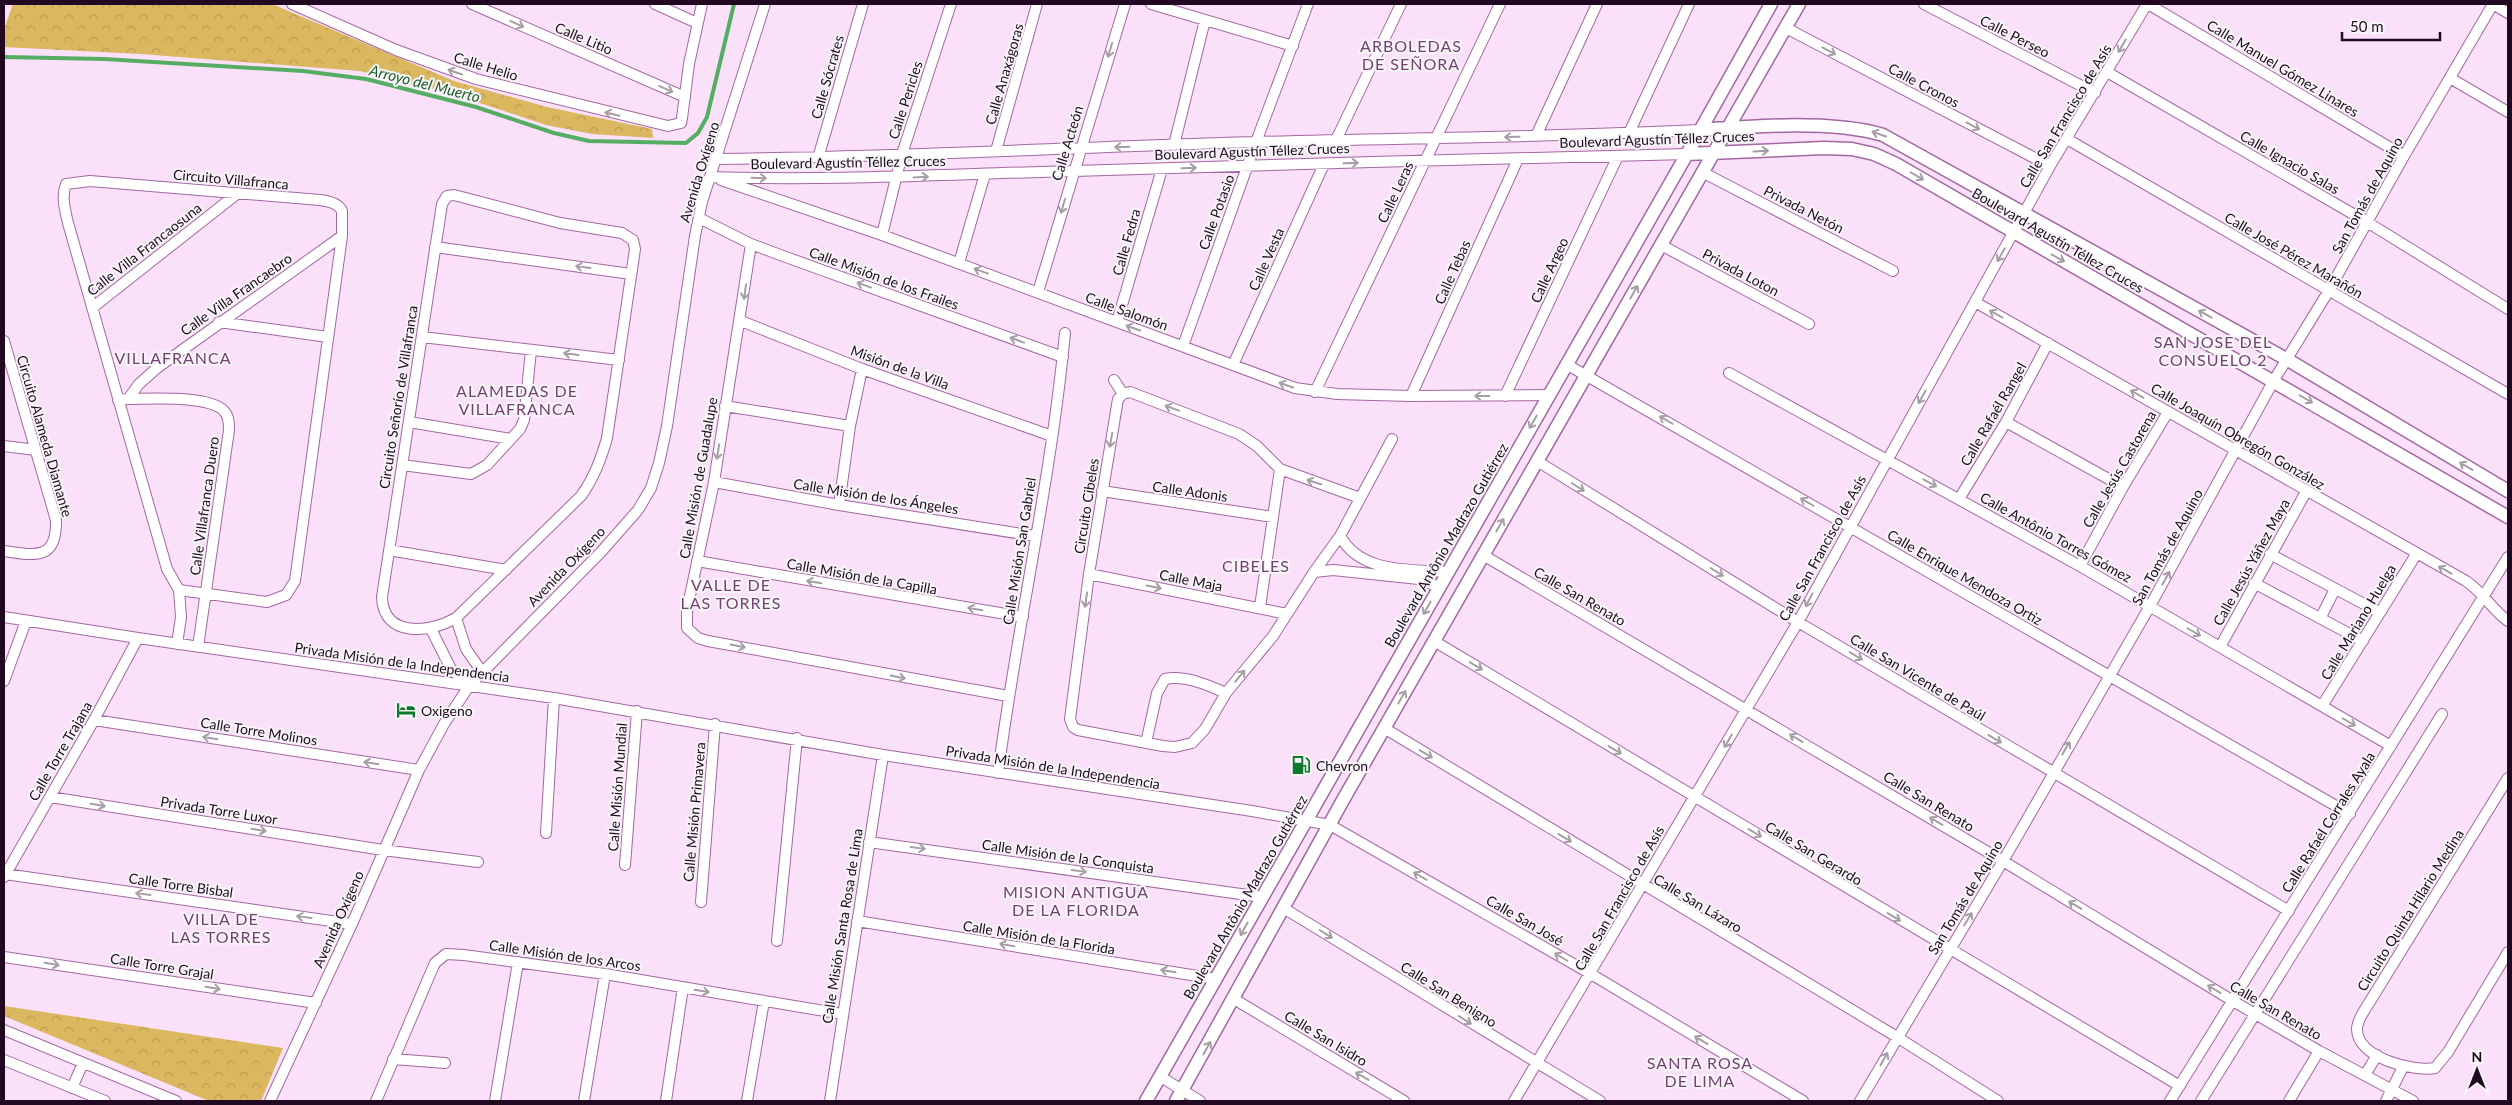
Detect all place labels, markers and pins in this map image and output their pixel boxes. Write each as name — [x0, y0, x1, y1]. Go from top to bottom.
hotel icon: Oxigeno — [395, 699, 417, 721]
place label: Oxigeno — [421, 702, 473, 719]
fuel station icon: Chevron — [1290, 754, 1312, 776]
place label: Chevron — [1316, 757, 1368, 774]

